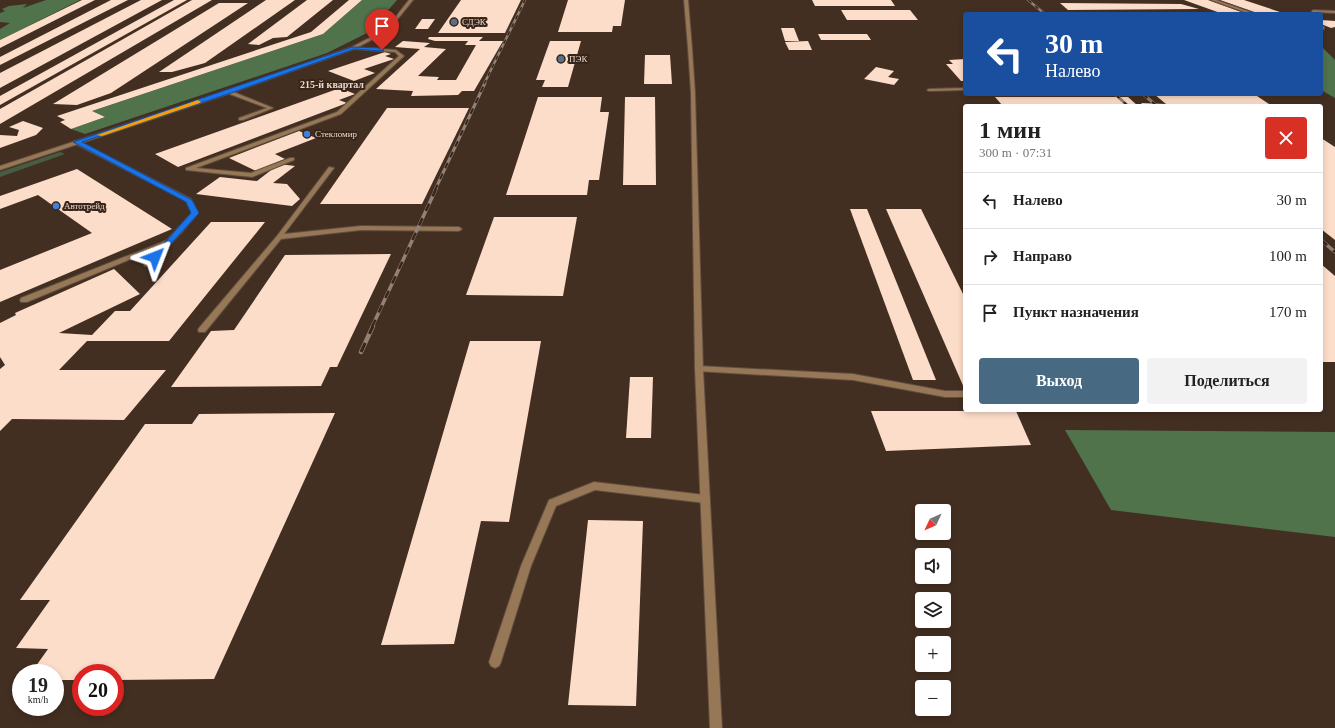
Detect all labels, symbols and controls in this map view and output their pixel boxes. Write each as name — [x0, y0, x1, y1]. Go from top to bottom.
pin — [365, 9, 399, 50]
icon: arrive — [371, 15, 393, 37]
marker: СДЭК — [449, 17, 459, 27]
place label: СДЭК — [462, 17, 487, 27]
icon: left — [979, 28, 1031, 80]
text: 30 m — [1045, 28, 1103, 59]
marker: ПЭК — [556, 54, 566, 64]
place label: ПЭК — [569, 54, 588, 64]
text: Налево — [1045, 61, 1101, 81]
district label: 215-й квартал — [300, 79, 364, 90]
text: 1 мин — [979, 117, 1041, 143]
button: close — [1265, 117, 1307, 159]
marker: Стекломир — [302, 129, 312, 139]
place label: Стекломир — [315, 129, 358, 139]
text: 300 m · 07:31 — [979, 145, 1052, 160]
icon: left — [979, 190, 1001, 212]
text: Налево — [1013, 192, 1063, 208]
text: 30 m — [1277, 192, 1307, 208]
marker: Автотрейд — [51, 201, 61, 211]
place label: Автотрейд — [64, 201, 105, 211]
position arrow — [134, 236, 176, 278]
icon: right — [979, 246, 1001, 268]
text: Направо — [1013, 248, 1072, 264]
text: 100 m — [1269, 248, 1307, 264]
icon: arrive — [979, 302, 1001, 324]
text: Пункт назначения — [1013, 304, 1139, 320]
text: 170 m — [1269, 304, 1307, 320]
button: Выход — [979, 358, 1139, 404]
button: Поделиться — [1147, 358, 1307, 404]
north arrow — [915, 504, 951, 540]
map controls — [915, 504, 951, 716]
button: sound — [915, 548, 951, 584]
button: layers — [915, 592, 951, 628]
button: + — [915, 636, 951, 672]
speed limit sign: 20 — [72, 664, 124, 716]
text: 19 — [28, 674, 48, 696]
button: − — [915, 680, 951, 716]
text: km/h — [28, 694, 48, 705]

